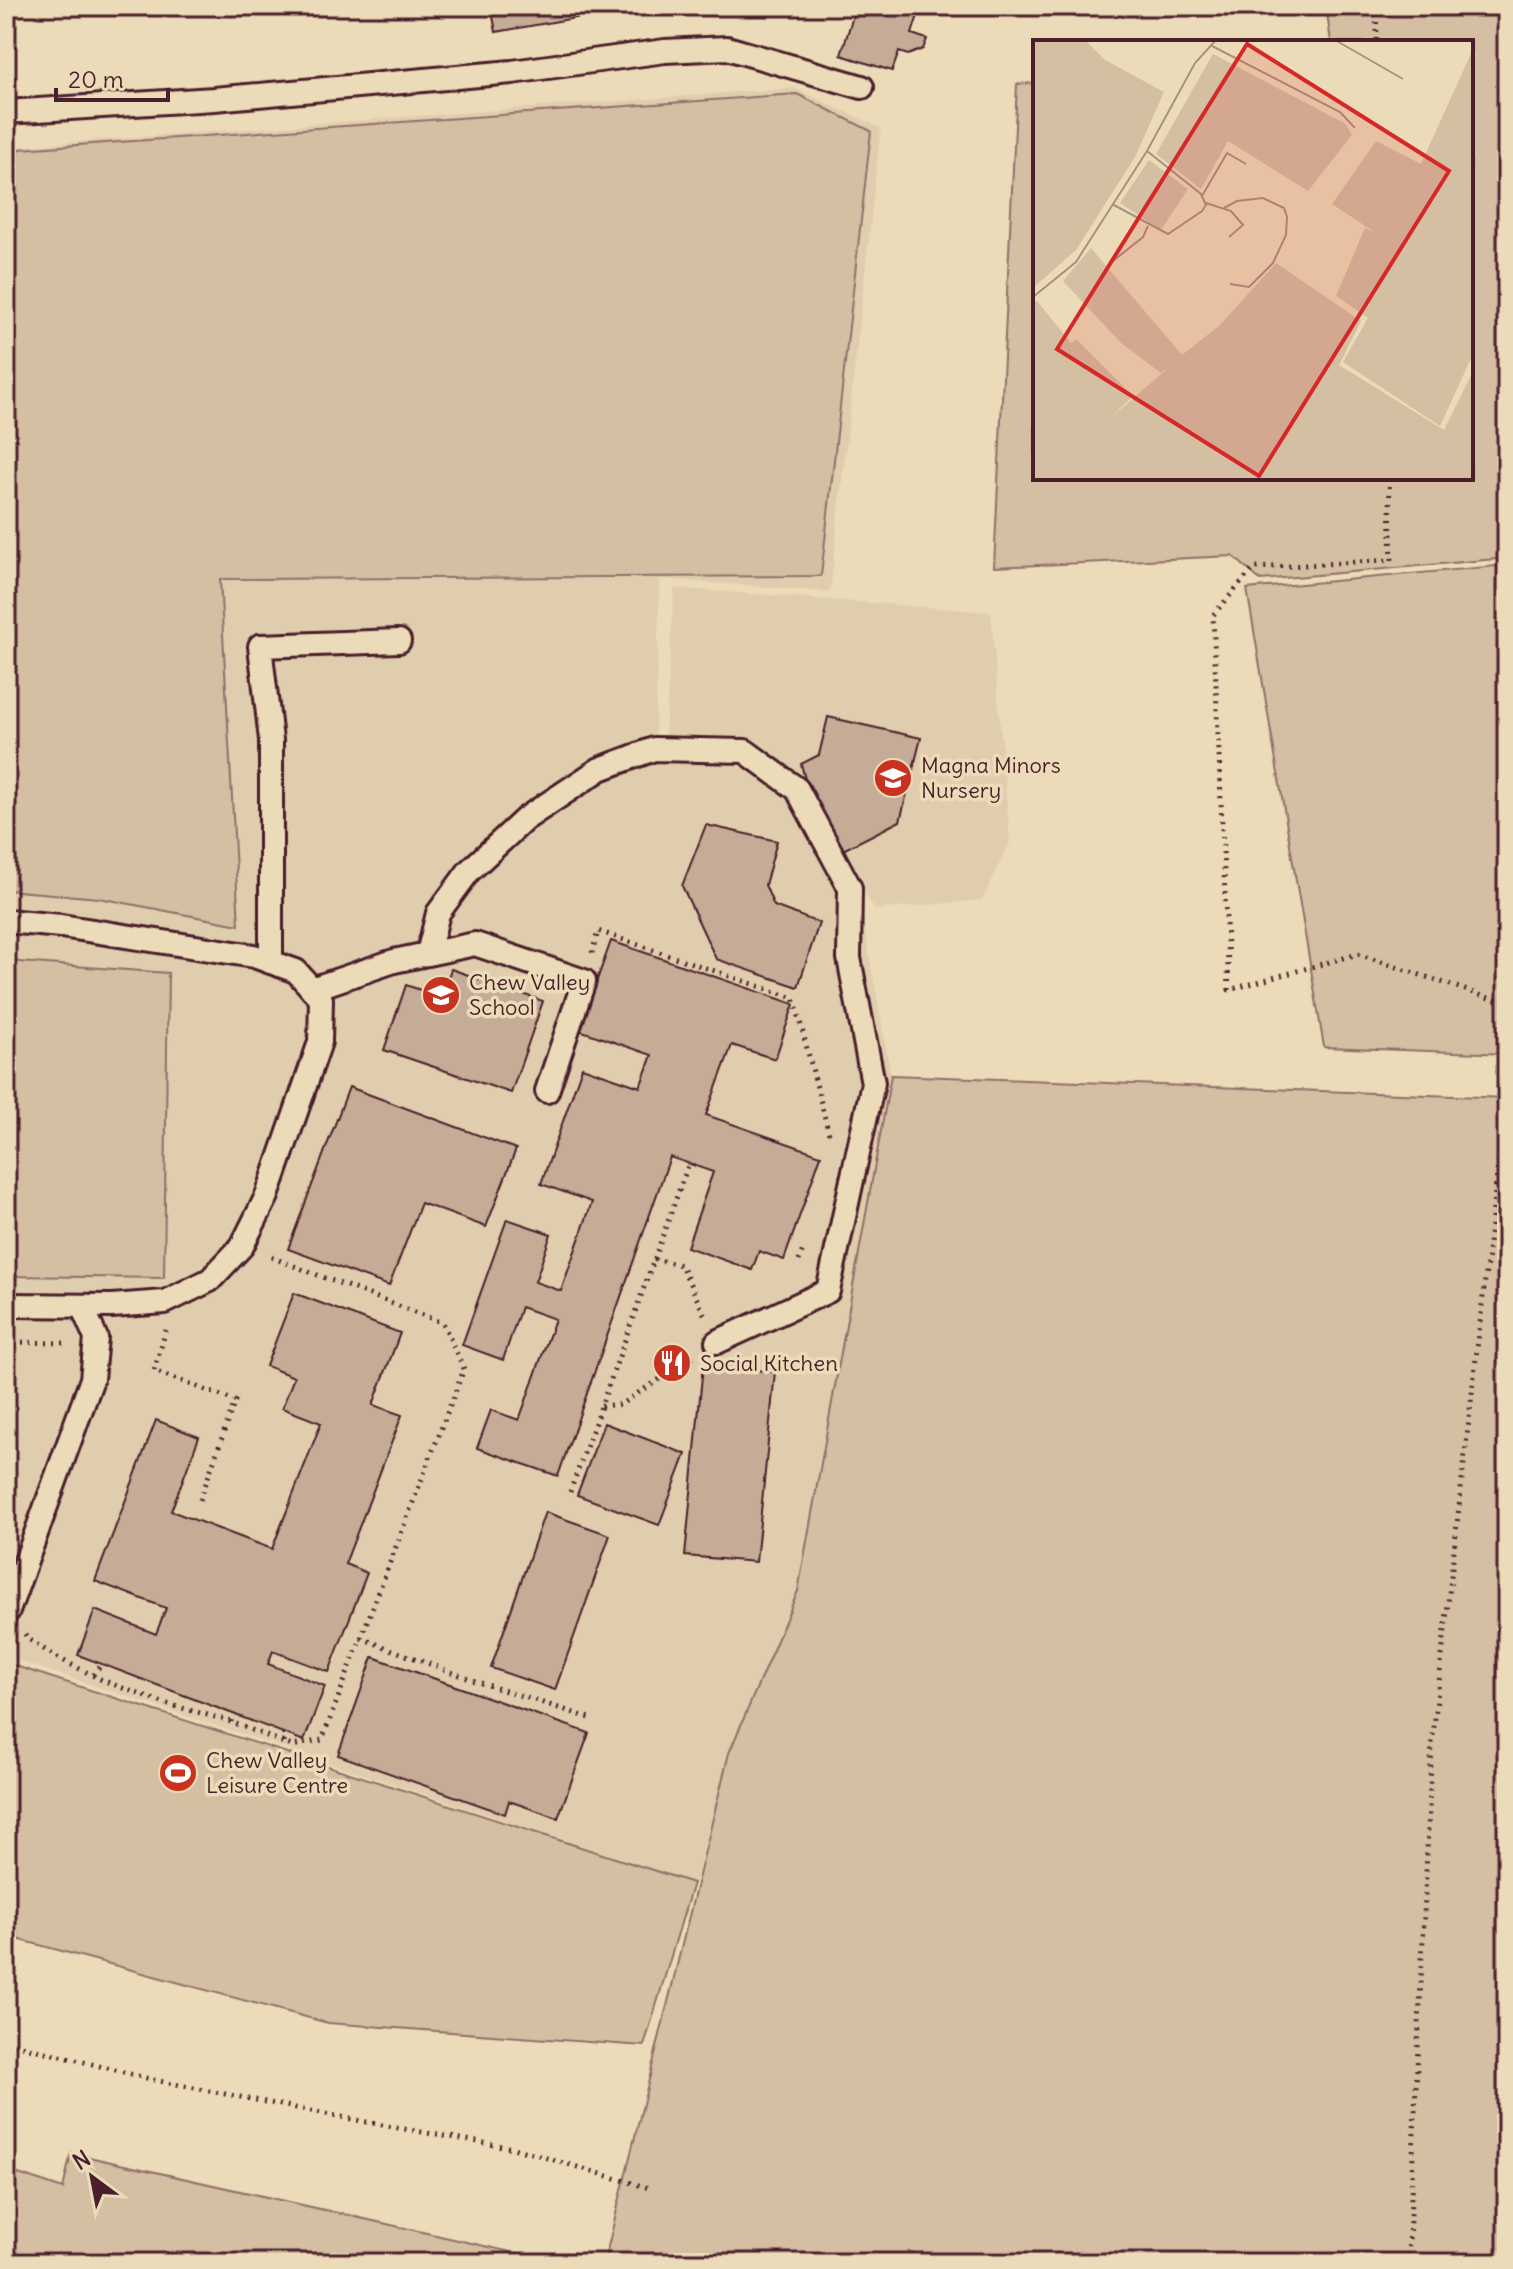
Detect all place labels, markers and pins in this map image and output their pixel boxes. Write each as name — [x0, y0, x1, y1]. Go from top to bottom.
place label: Magna Minors Nursery — [921, 751, 1061, 804]
school or university icon: Magna Minors Nursery — [872, 757, 914, 799]
place label: Chew Valley School — [469, 968, 590, 1021]
school or university icon: Chew Valley School — [420, 974, 462, 1016]
restaurant icon: Social Kitchen — [651, 1342, 693, 1384]
place label: Social Kitchen — [700, 1349, 838, 1377]
place label: Chew Valley Leisure Centre — [206, 1746, 348, 1799]
sports icon: Chew Valley Leisure Centre — [157, 1752, 199, 1794]

